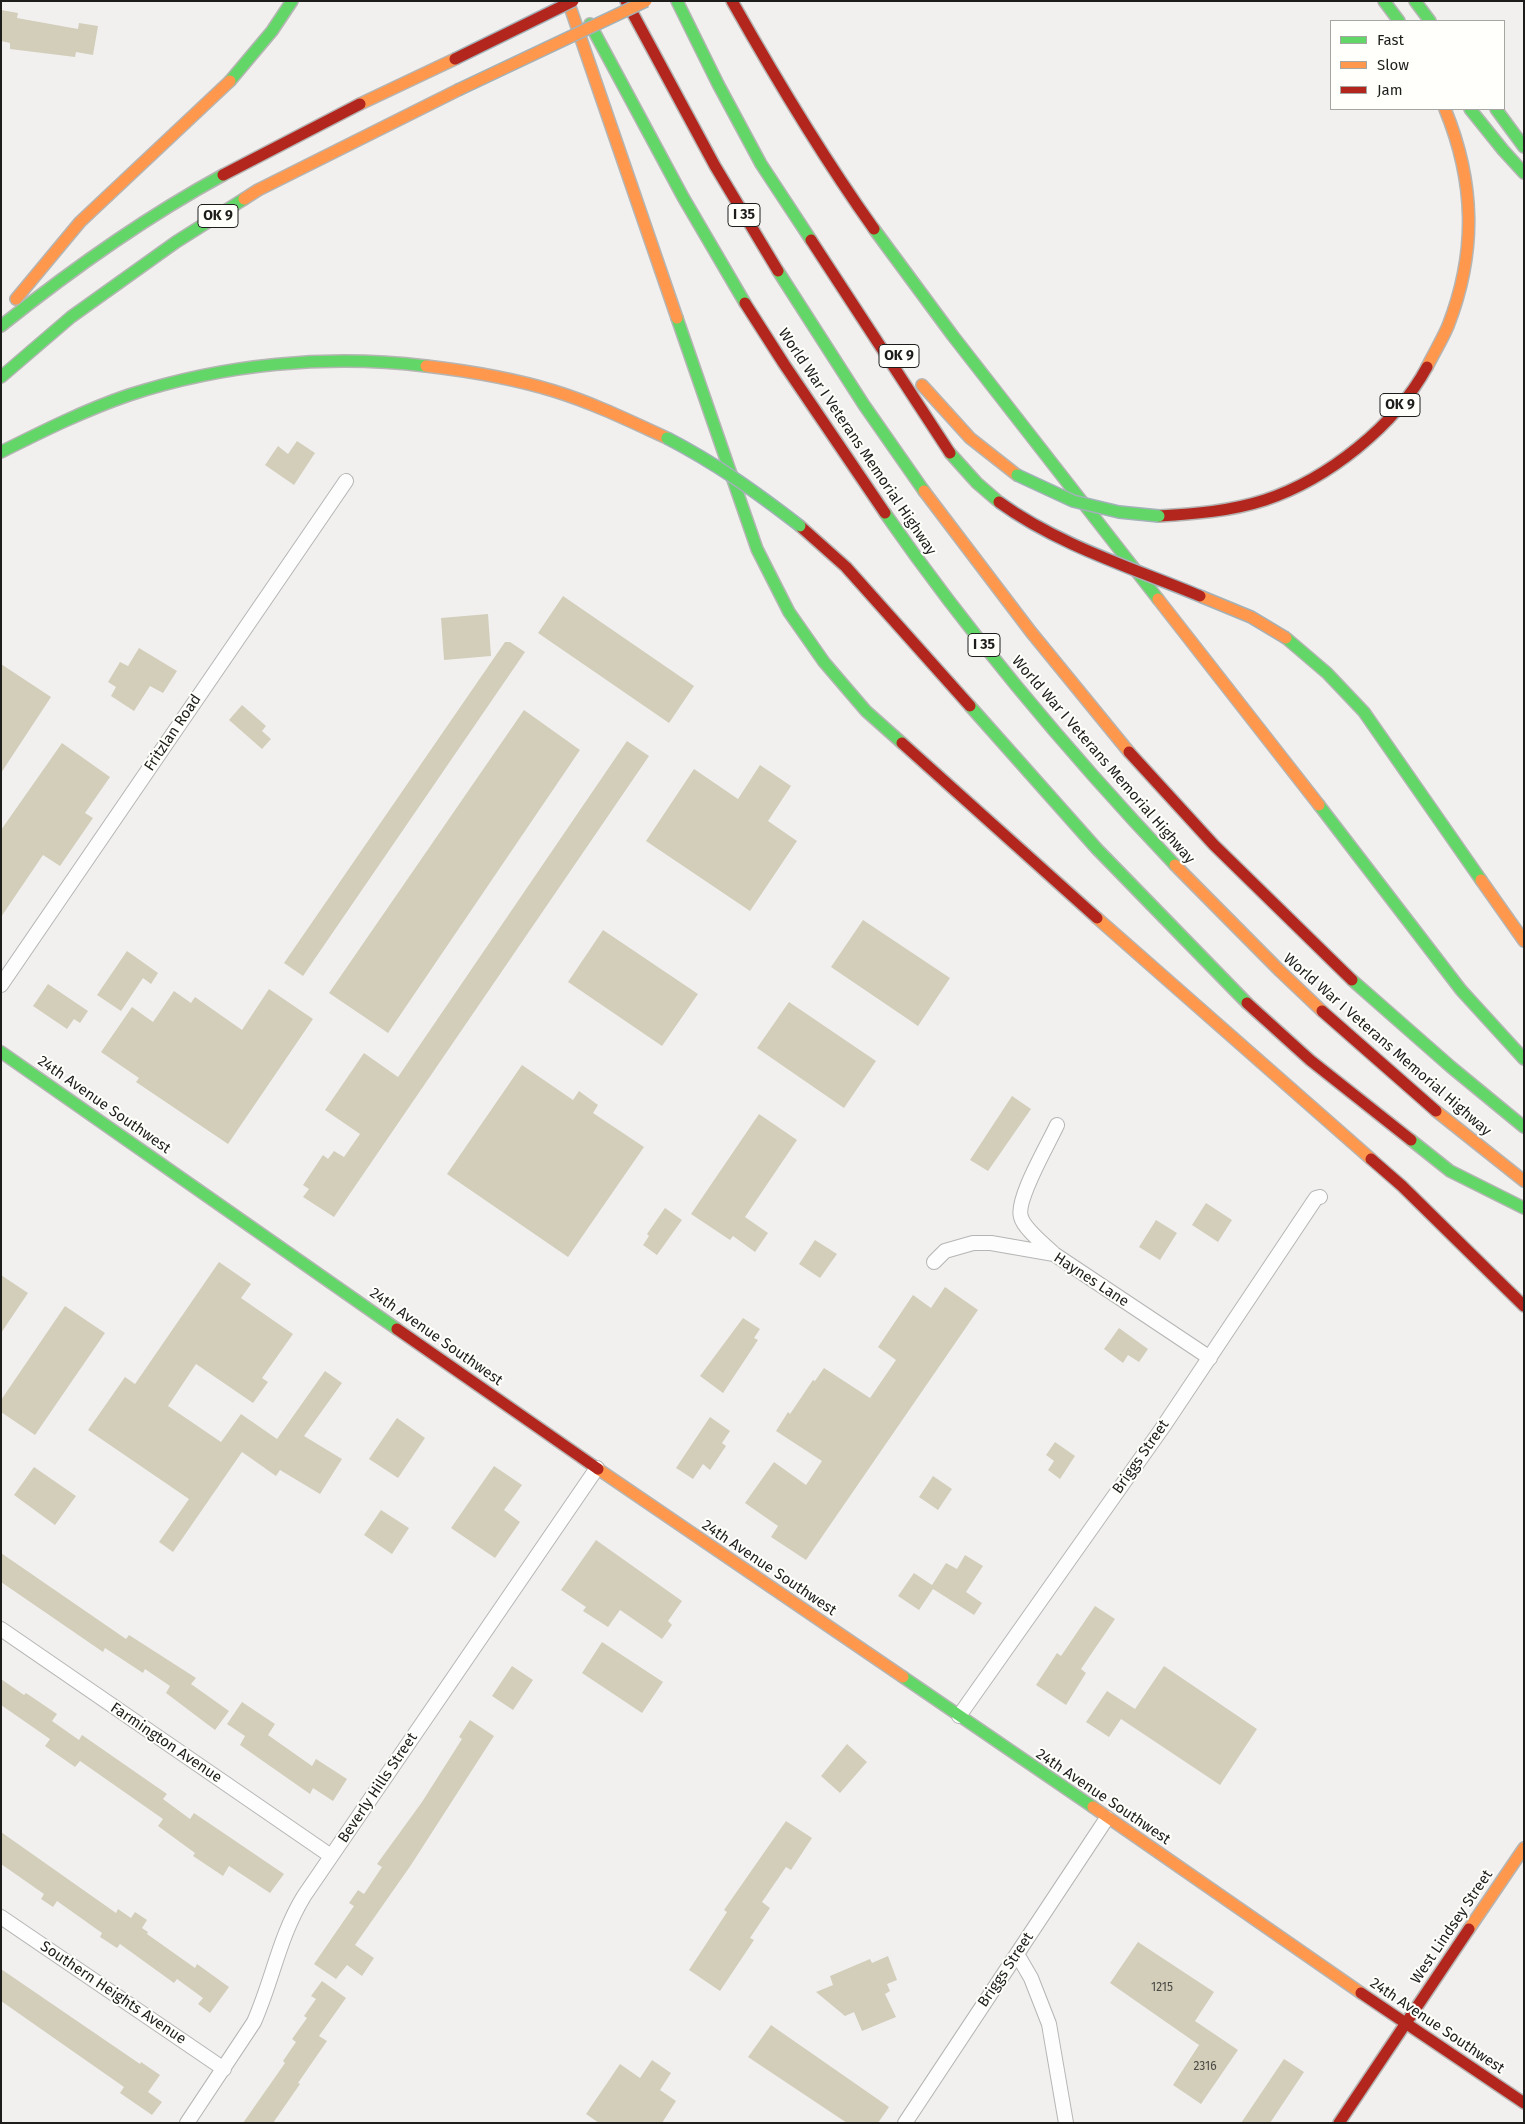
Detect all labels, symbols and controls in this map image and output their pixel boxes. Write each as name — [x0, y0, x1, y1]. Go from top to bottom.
legend — [1330, 20, 1505, 110]
text: Fast — [1377, 31, 1404, 49]
text: Slow — [1377, 56, 1409, 74]
text: Jam — [1377, 81, 1403, 99]
road number: I 35 — [728, 204, 760, 226]
road number: OK 9 — [198, 205, 238, 228]
street label: World War I Veterans Memorial Highway — [774, 325, 940, 559]
road number: OK 9 — [879, 344, 919, 368]
road number: OK 9 — [1380, 394, 1420, 416]
road number: I 35 — [968, 634, 1000, 656]
street label: World War I Veterans Memorial Highway — [1008, 652, 1198, 868]
street label: Fritzlan Road — [141, 691, 205, 775]
street label: World War I Veterans Memorial Highway — [1279, 950, 1495, 1140]
street label: 24th Avenue Southwest — [34, 1052, 174, 1158]
street label: Haynes Lane — [1050, 1249, 1132, 1311]
street label: 24th Avenue Southwest — [366, 1284, 506, 1390]
street label: Briggs Street — [1109, 1416, 1173, 1498]
street label: 24th Avenue Southwest — [698, 1516, 840, 1620]
street label: Farmington Avenue — [107, 1699, 225, 1787]
street label: Beverly Hills Street — [334, 1729, 422, 1847]
street label: 24th Avenue Southwest — [1032, 1745, 1174, 1849]
street label: West Lindsey Street — [1407, 1867, 1497, 1987]
street label: Briggs Street — [974, 1929, 1038, 2011]
street label: Southern Heights Avenue — [37, 1937, 189, 2049]
street label: 24th Avenue Southwest — [1366, 1974, 1508, 2078]
house number: 1215 — [1151, 1981, 1173, 1995]
house number: 2316 — [1193, 2060, 1217, 2074]

